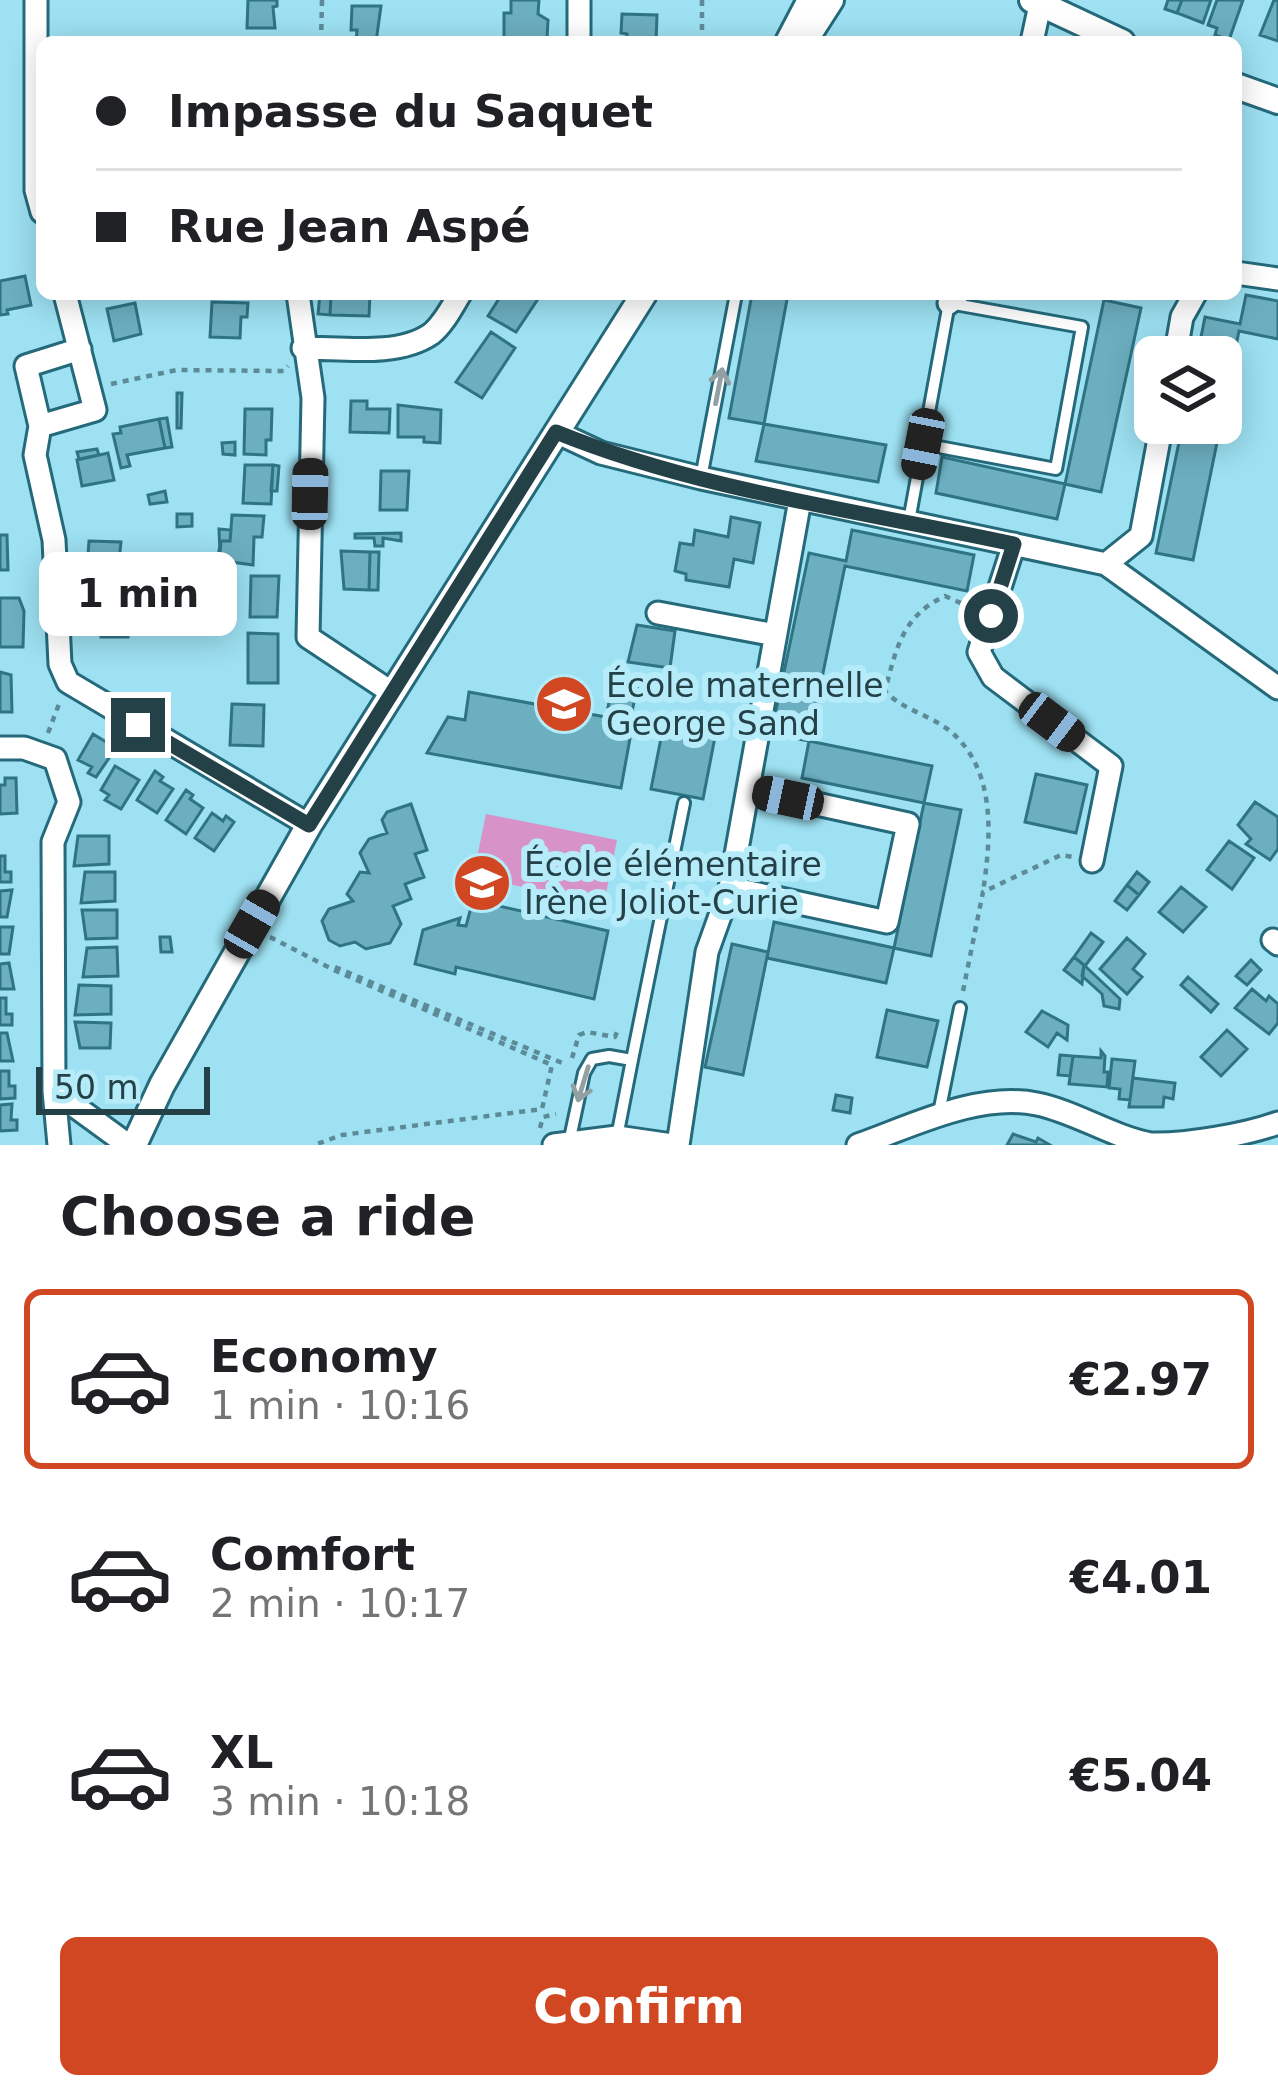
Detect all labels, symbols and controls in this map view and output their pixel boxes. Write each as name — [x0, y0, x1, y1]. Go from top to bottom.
text: Impasse du Saquet — [168, 85, 653, 138]
text: Rue Jean Aspé — [168, 200, 531, 253]
map controls — [1134, 336, 1242, 444]
button: layers — [1134, 336, 1242, 444]
one-way arrow — [709, 367, 731, 406]
car — [898, 405, 948, 483]
car — [291, 458, 329, 530]
callout: 1 min — [39, 551, 237, 635]
text: 1 min — [77, 571, 199, 616]
route start — [964, 589, 1018, 643]
place label: École maternelle George Sand — [606, 665, 884, 743]
school or university icon: École maternelle George Sand — [533, 673, 595, 735]
car — [1012, 686, 1092, 758]
route end — [111, 698, 165, 752]
car — [749, 773, 827, 823]
place label: École élémentaire Irène Joliot-Curie — [524, 844, 822, 922]
school or university icon: École élémentaire Irène Joliot-Curie — [451, 852, 513, 914]
car — [218, 884, 286, 964]
scale bar — [36, 1061, 210, 1114]
one-way arrow — [571, 1064, 593, 1102]
text: 50 m — [54, 1068, 139, 1107]
text: Choose a ride — [60, 1185, 476, 1248]
icon: car — [66, 1325, 174, 1433]
text: Economy — [210, 1330, 438, 1383]
text: €2.97 — [1070, 1353, 1212, 1406]
text: 1 min · 10:16 — [210, 1383, 470, 1428]
icon: car — [66, 1523, 174, 1631]
text: Comfort — [210, 1528, 415, 1581]
text: €4.01 — [1070, 1551, 1212, 1604]
text: 2 min · 10:17 — [210, 1581, 470, 1626]
icon: car — [66, 1721, 174, 1829]
text: XL — [210, 1726, 273, 1779]
text: €5.04 — [1070, 1749, 1212, 1802]
text: 3 min · 10:18 — [210, 1779, 470, 1824]
button: Confirm — [60, 1937, 1218, 2075]

